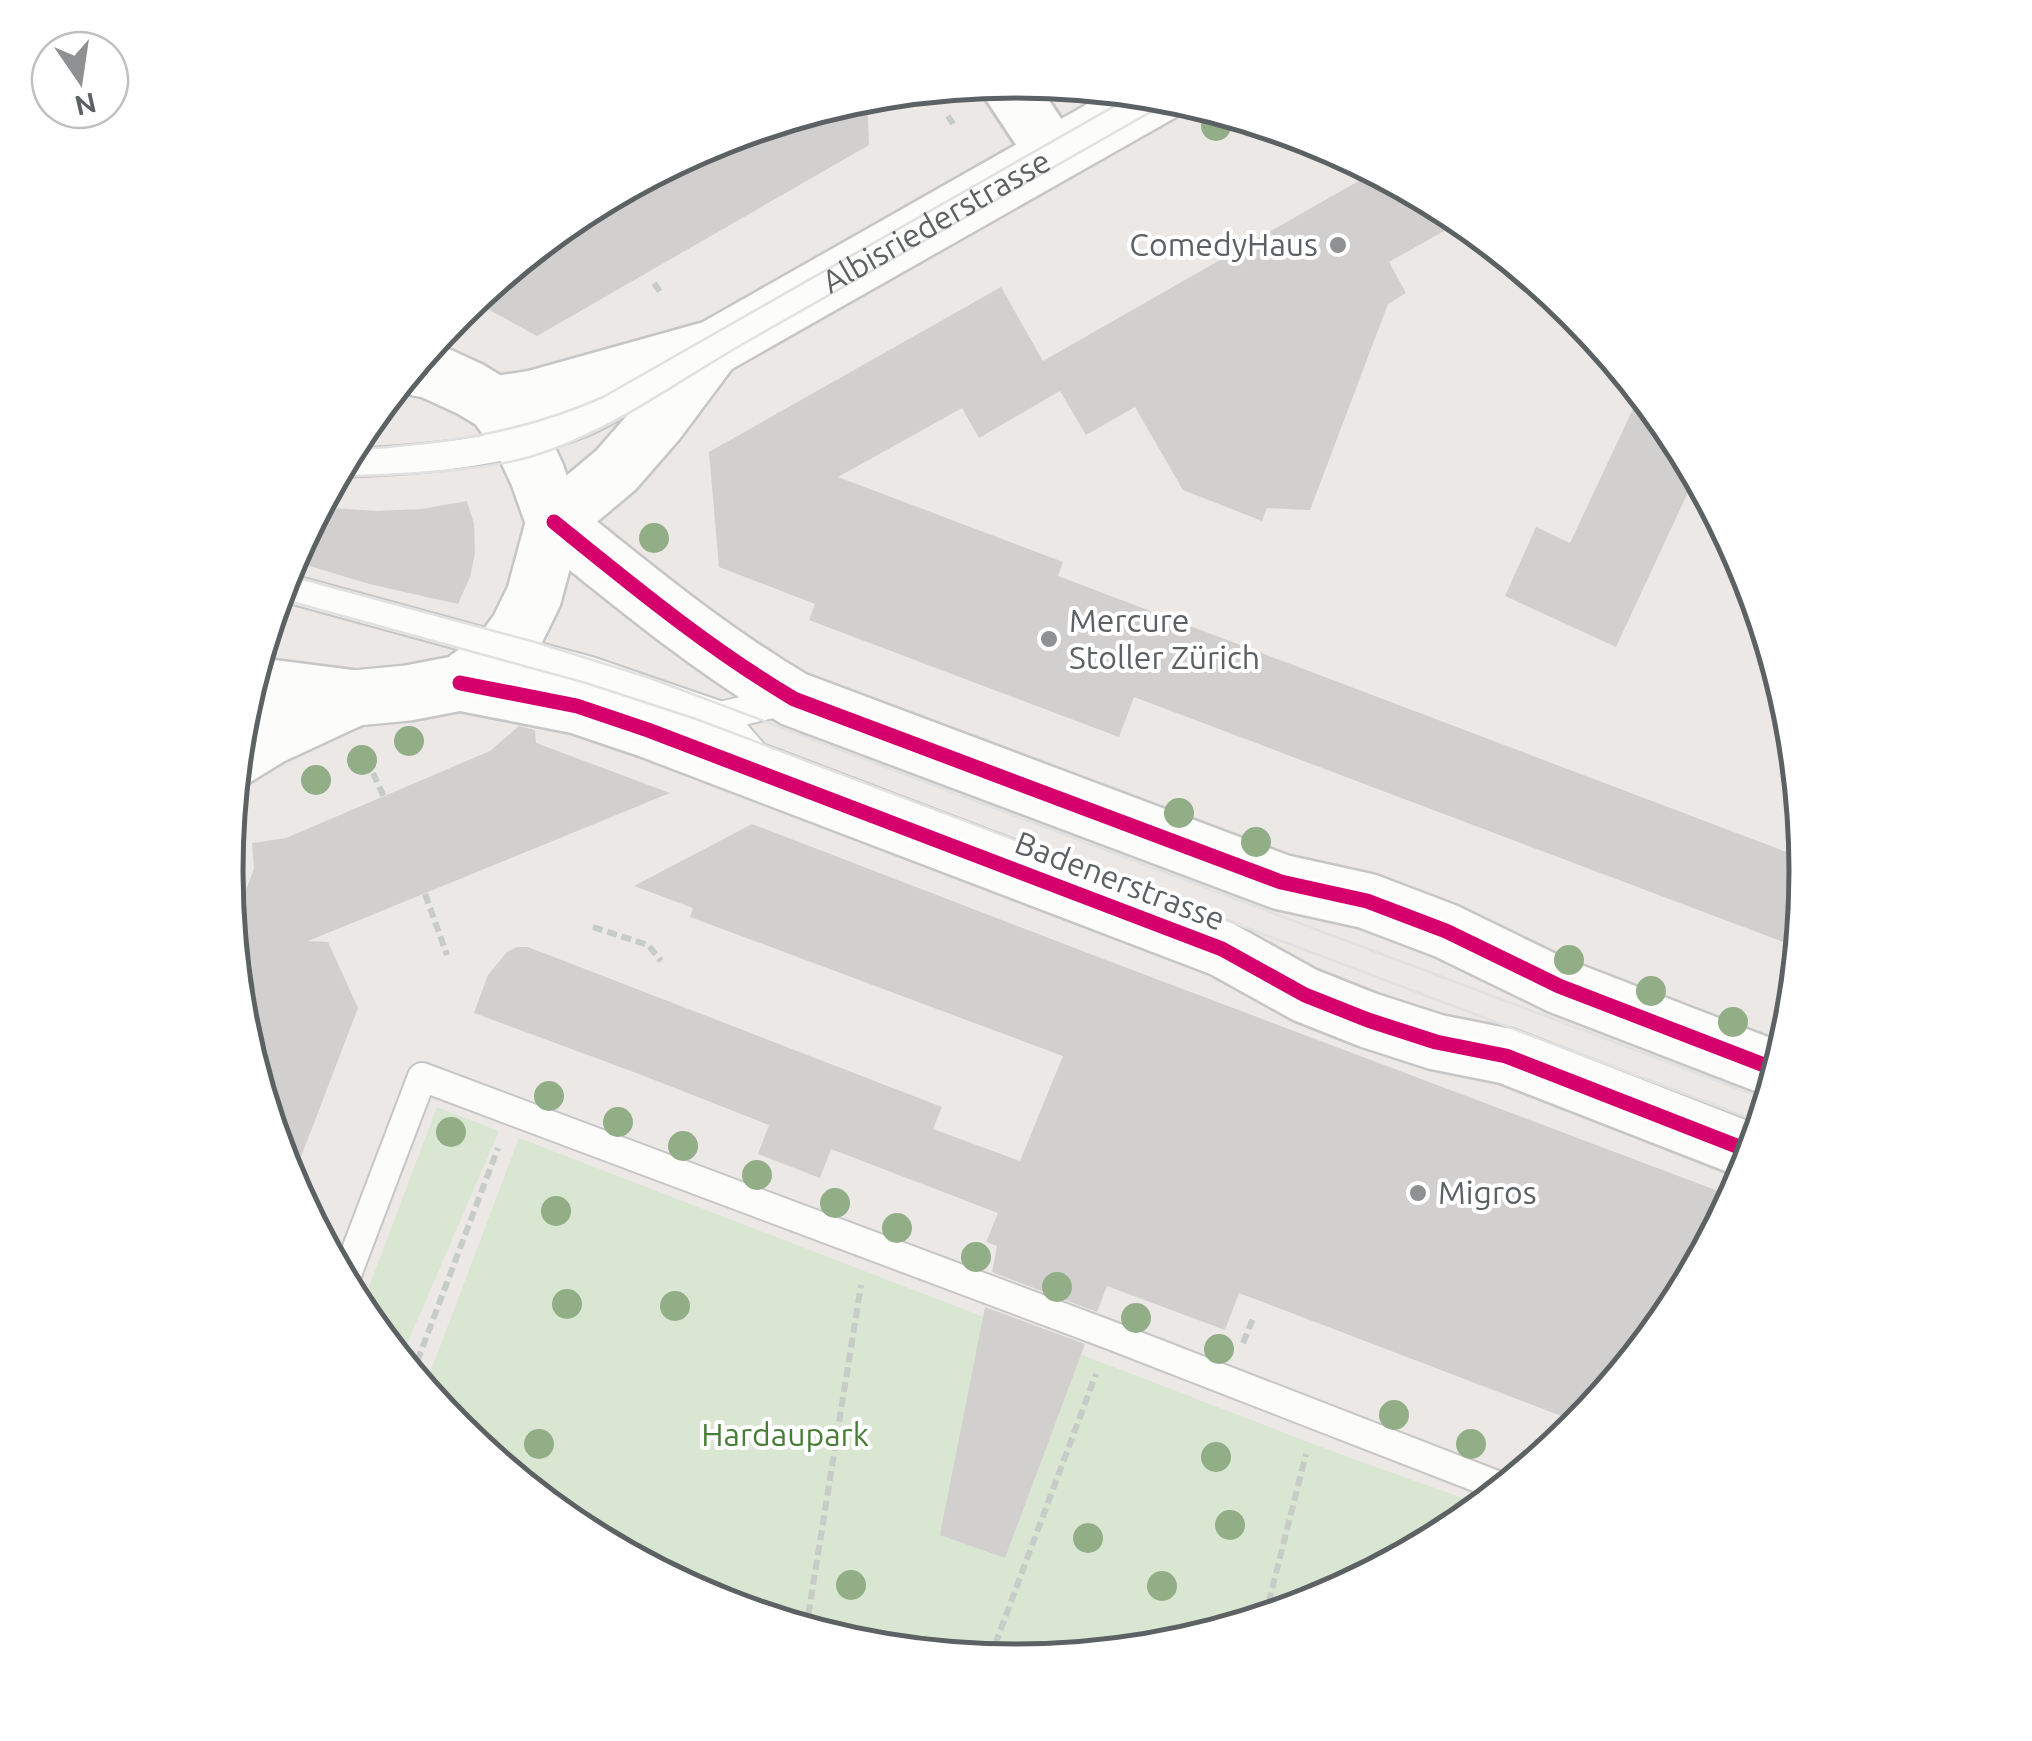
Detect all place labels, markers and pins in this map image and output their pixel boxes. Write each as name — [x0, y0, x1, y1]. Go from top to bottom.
place label: ComedyHaus — [1129, 226, 1318, 262]
marker: ComedyHaus — [1327, 234, 1349, 256]
place label: Mercure Stoller Zürich — [1069, 602, 1260, 675]
marker: Mercure Stoller Zürich — [1038, 628, 1060, 650]
place label: Migros — [1438, 1174, 1537, 1210]
marker: Migros — [1407, 1182, 1429, 1204]

